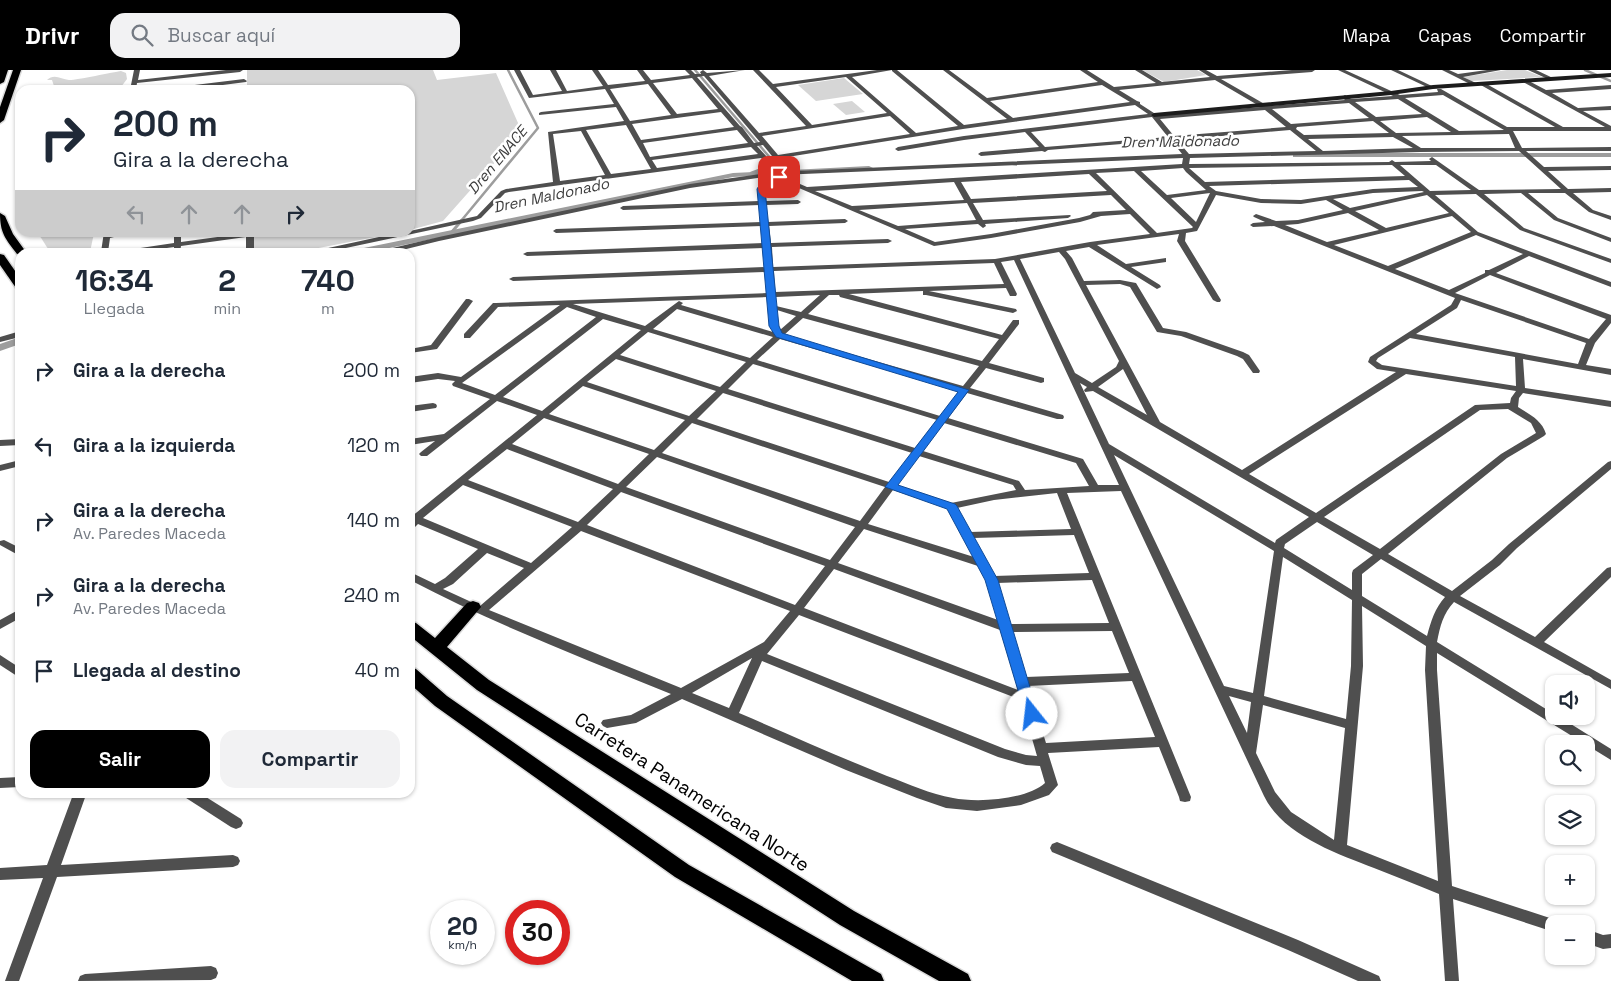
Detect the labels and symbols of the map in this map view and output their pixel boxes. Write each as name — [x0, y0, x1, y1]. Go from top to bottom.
water label: Dren ENACE — [463, 120, 533, 198]
water label: Dren Maldonado — [1121, 130, 1240, 152]
pin — [758, 156, 800, 198]
water label: Dren Maldonado — [491, 173, 611, 217]
position arrow — [1005, 687, 1057, 739]
street label: Carretera Panamericana Norte — [570, 707, 814, 877]
speed limit sign: 30 — [505, 900, 570, 965]

